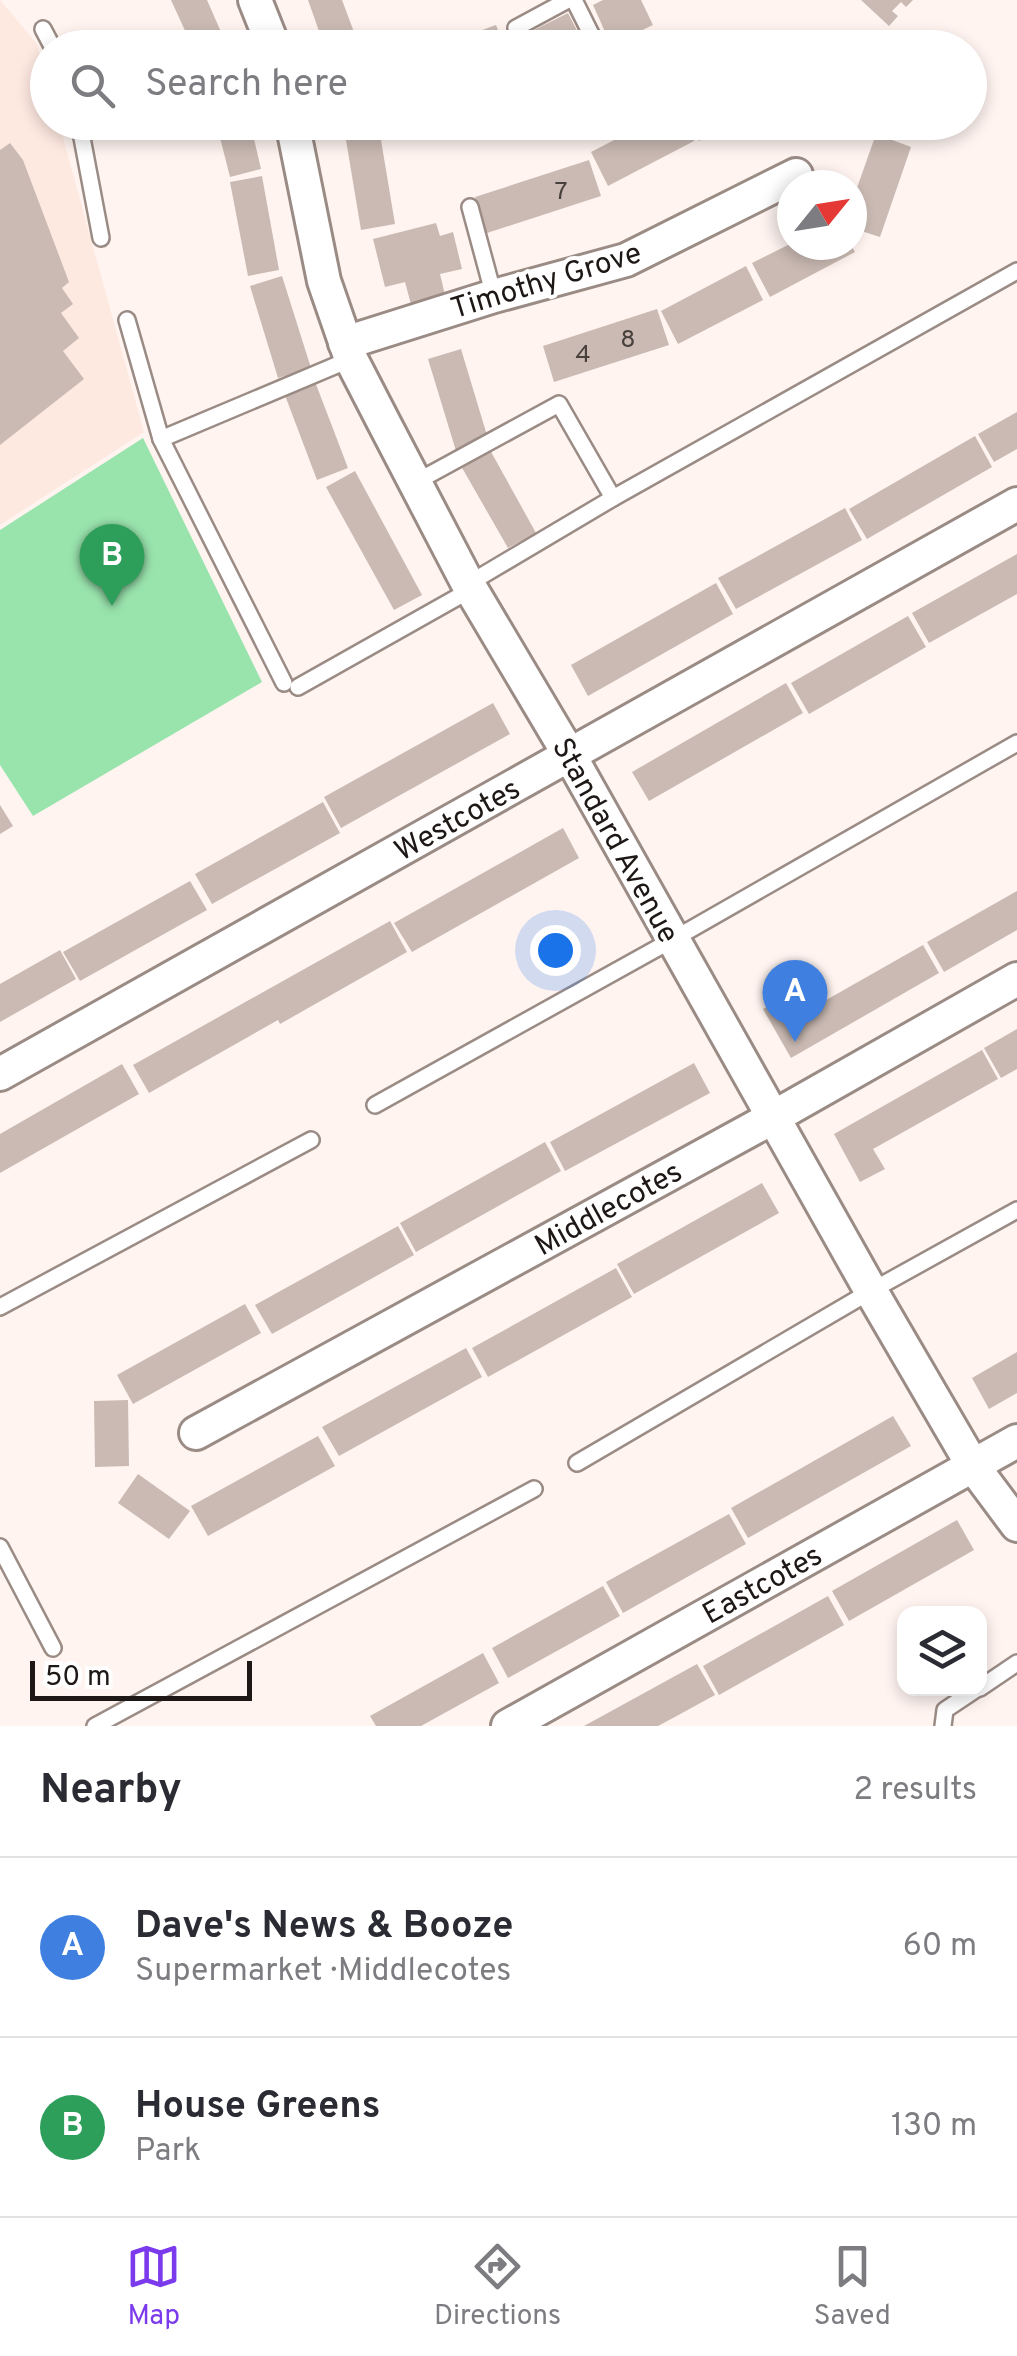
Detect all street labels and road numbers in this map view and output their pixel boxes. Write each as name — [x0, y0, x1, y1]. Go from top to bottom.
street label: Timothy Grove — [447, 236, 647, 329]
street label: Standard Avenue — [542, 732, 686, 950]
street label: Westcotes — [389, 772, 527, 871]
street label: Middlecotes — [529, 1155, 689, 1266]
street label: Eastcotes — [697, 1538, 829, 1634]

